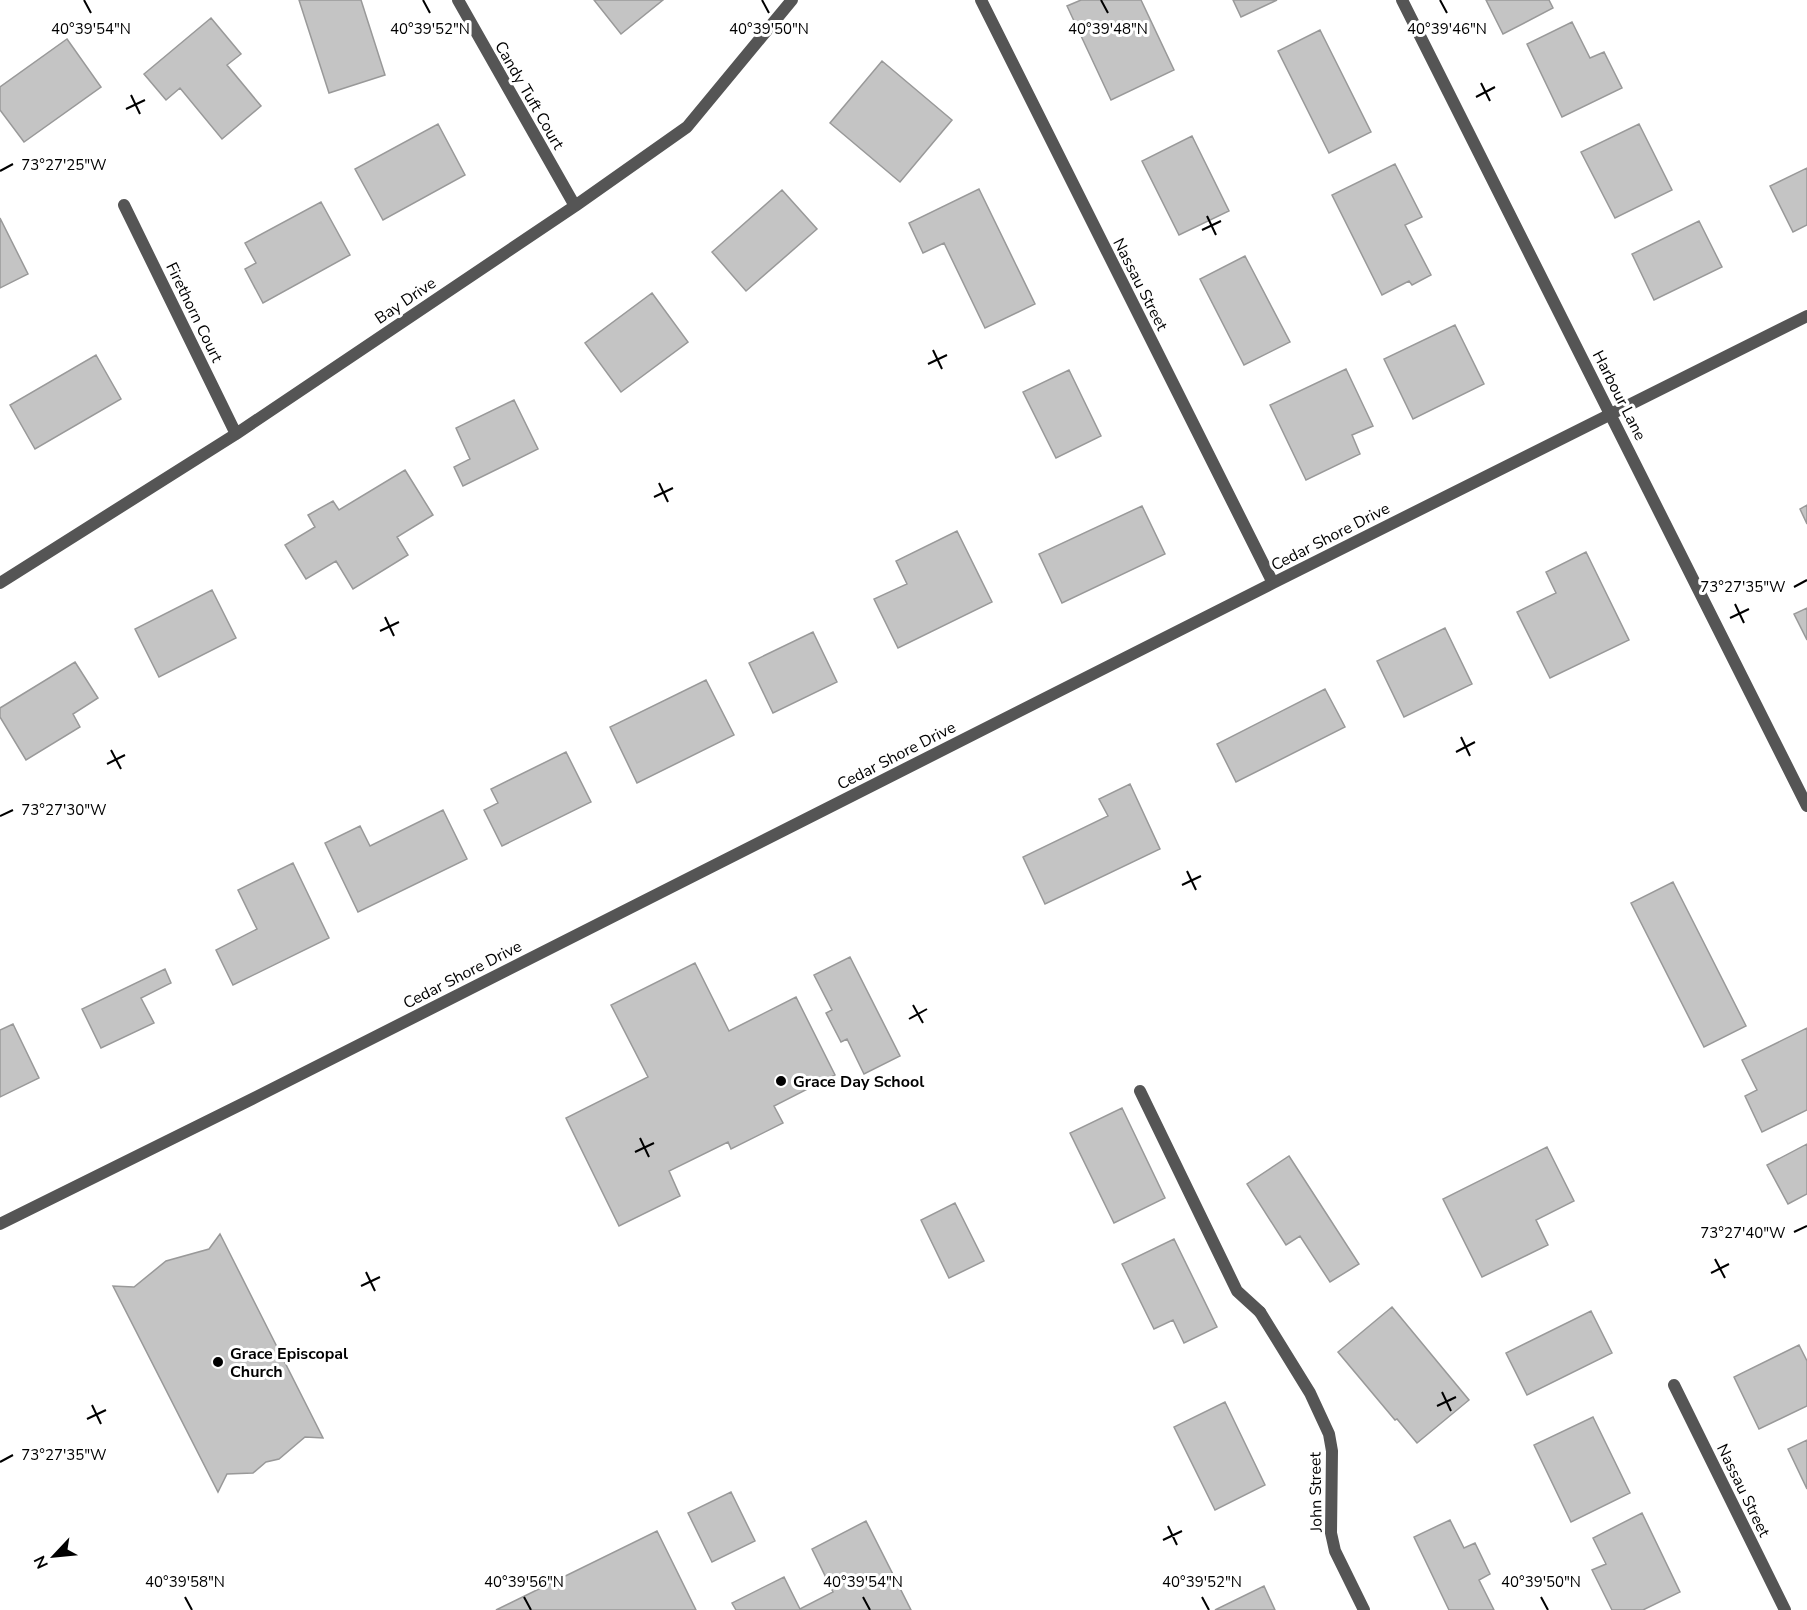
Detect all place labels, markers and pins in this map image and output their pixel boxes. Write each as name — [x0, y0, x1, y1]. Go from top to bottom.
place label: Grace Day School — [793, 1071, 924, 1093]
marker: Grace Day School — [774, 1074, 788, 1088]
place label: Grace Episcopal Church — [230, 1343, 348, 1383]
marker: Grace Episcopal Church — [211, 1355, 225, 1369]

